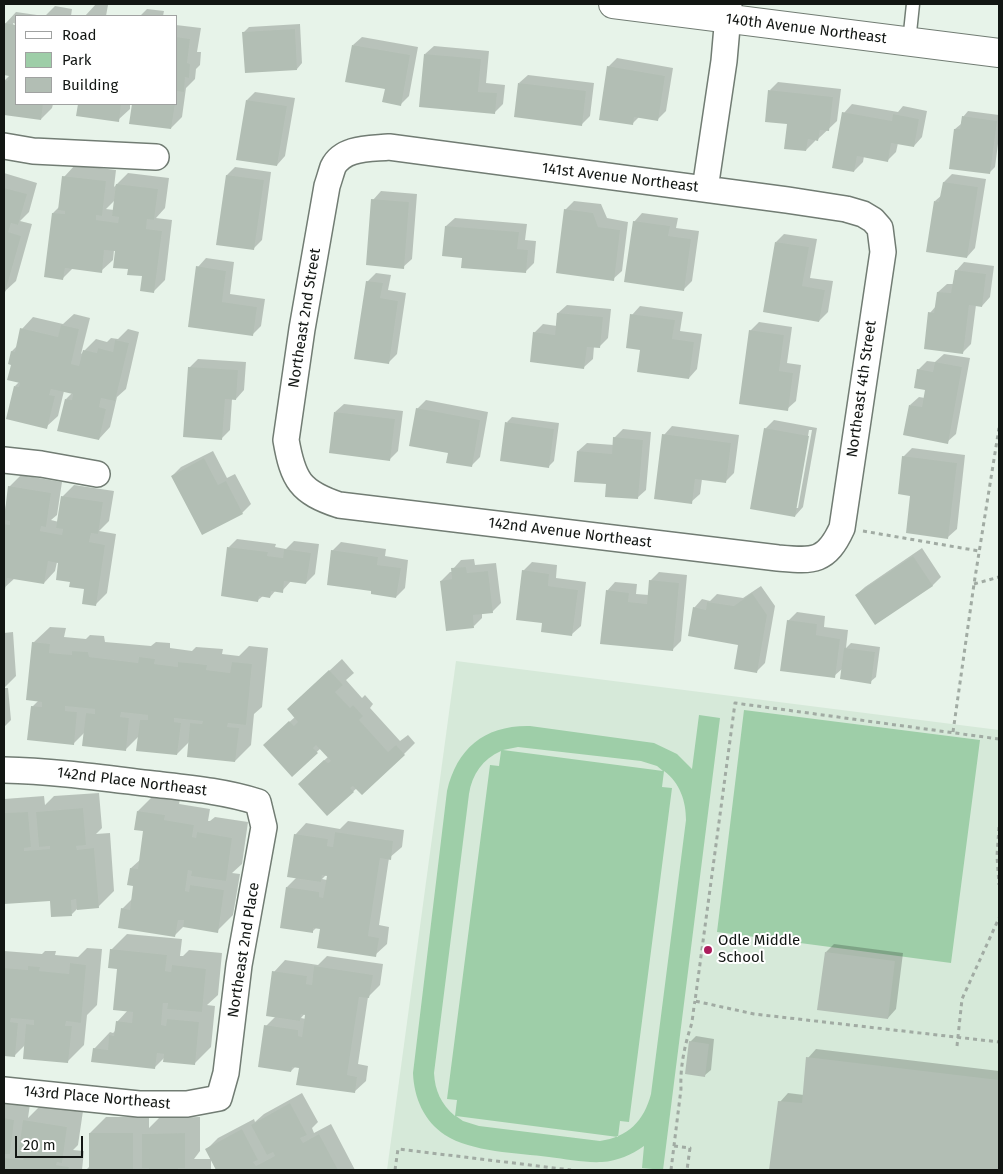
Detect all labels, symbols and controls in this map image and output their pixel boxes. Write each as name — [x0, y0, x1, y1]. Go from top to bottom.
street label: 140th Avenue Northeast — [724, 10, 888, 48]
legend — [15, 15, 178, 105]
text: Road — [62, 26, 97, 44]
text: Park — [62, 51, 92, 69]
text: Building — [62, 76, 118, 94]
street label: 141st Avenue Northeast — [541, 159, 699, 197]
street label: Northeast 2nd Street — [285, 247, 325, 389]
street label: Northeast 4th Street — [843, 319, 881, 459]
street label: 142nd Avenue Northeast — [487, 514, 653, 552]
street label: 142nd Place Northeast — [56, 764, 208, 800]
street label: Northeast 2nd Place — [224, 881, 264, 1019]
place label: Odle Middle School — [718, 932, 800, 967]
marker: Odle Middle School — [702, 944, 714, 956]
street label: 143rd Place Northeast — [23, 1083, 171, 1113]
scale bar — [18, 1126, 85, 1158]
text: 20 m — [23, 1136, 56, 1154]

